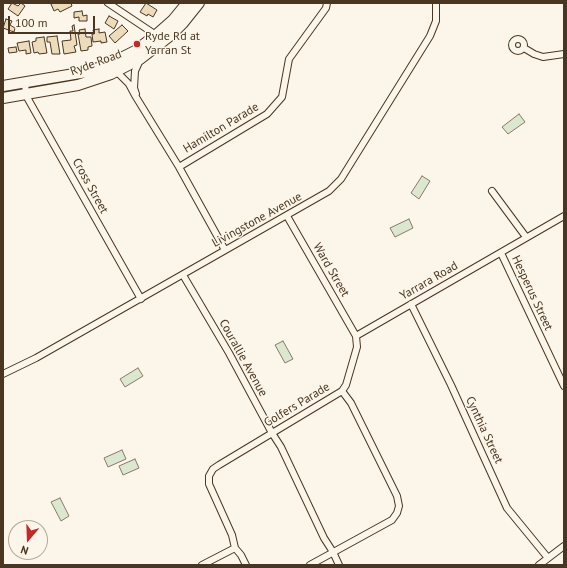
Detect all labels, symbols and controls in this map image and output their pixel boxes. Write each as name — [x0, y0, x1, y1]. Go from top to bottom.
scale bar — [10, 8, 97, 34]
text: 100 m — [15, 15, 48, 30]
place label: Ryde Rd at Yarran St — [145, 30, 200, 58]
marker: Ryde Rd at Yarran St — [132, 39, 142, 49]
street label: Ryde Road — [68, 47, 124, 79]
street label: Hamilton Parade — [181, 100, 261, 156]
street label: Cross Street — [69, 156, 111, 216]
street label: Livingstone Avenue — [210, 189, 304, 251]
street label: Ward Street — [310, 241, 352, 299]
street label: Hesperus Street — [508, 253, 556, 333]
street label: Yarrara Road — [397, 259, 461, 303]
street label: Courallie Avenue — [216, 317, 270, 399]
street label: Golfers Parade — [261, 380, 333, 430]
street label: Cynthia Street — [462, 394, 506, 466]
north arrow — [8, 520, 48, 560]
text: N — [19, 543, 30, 558]

